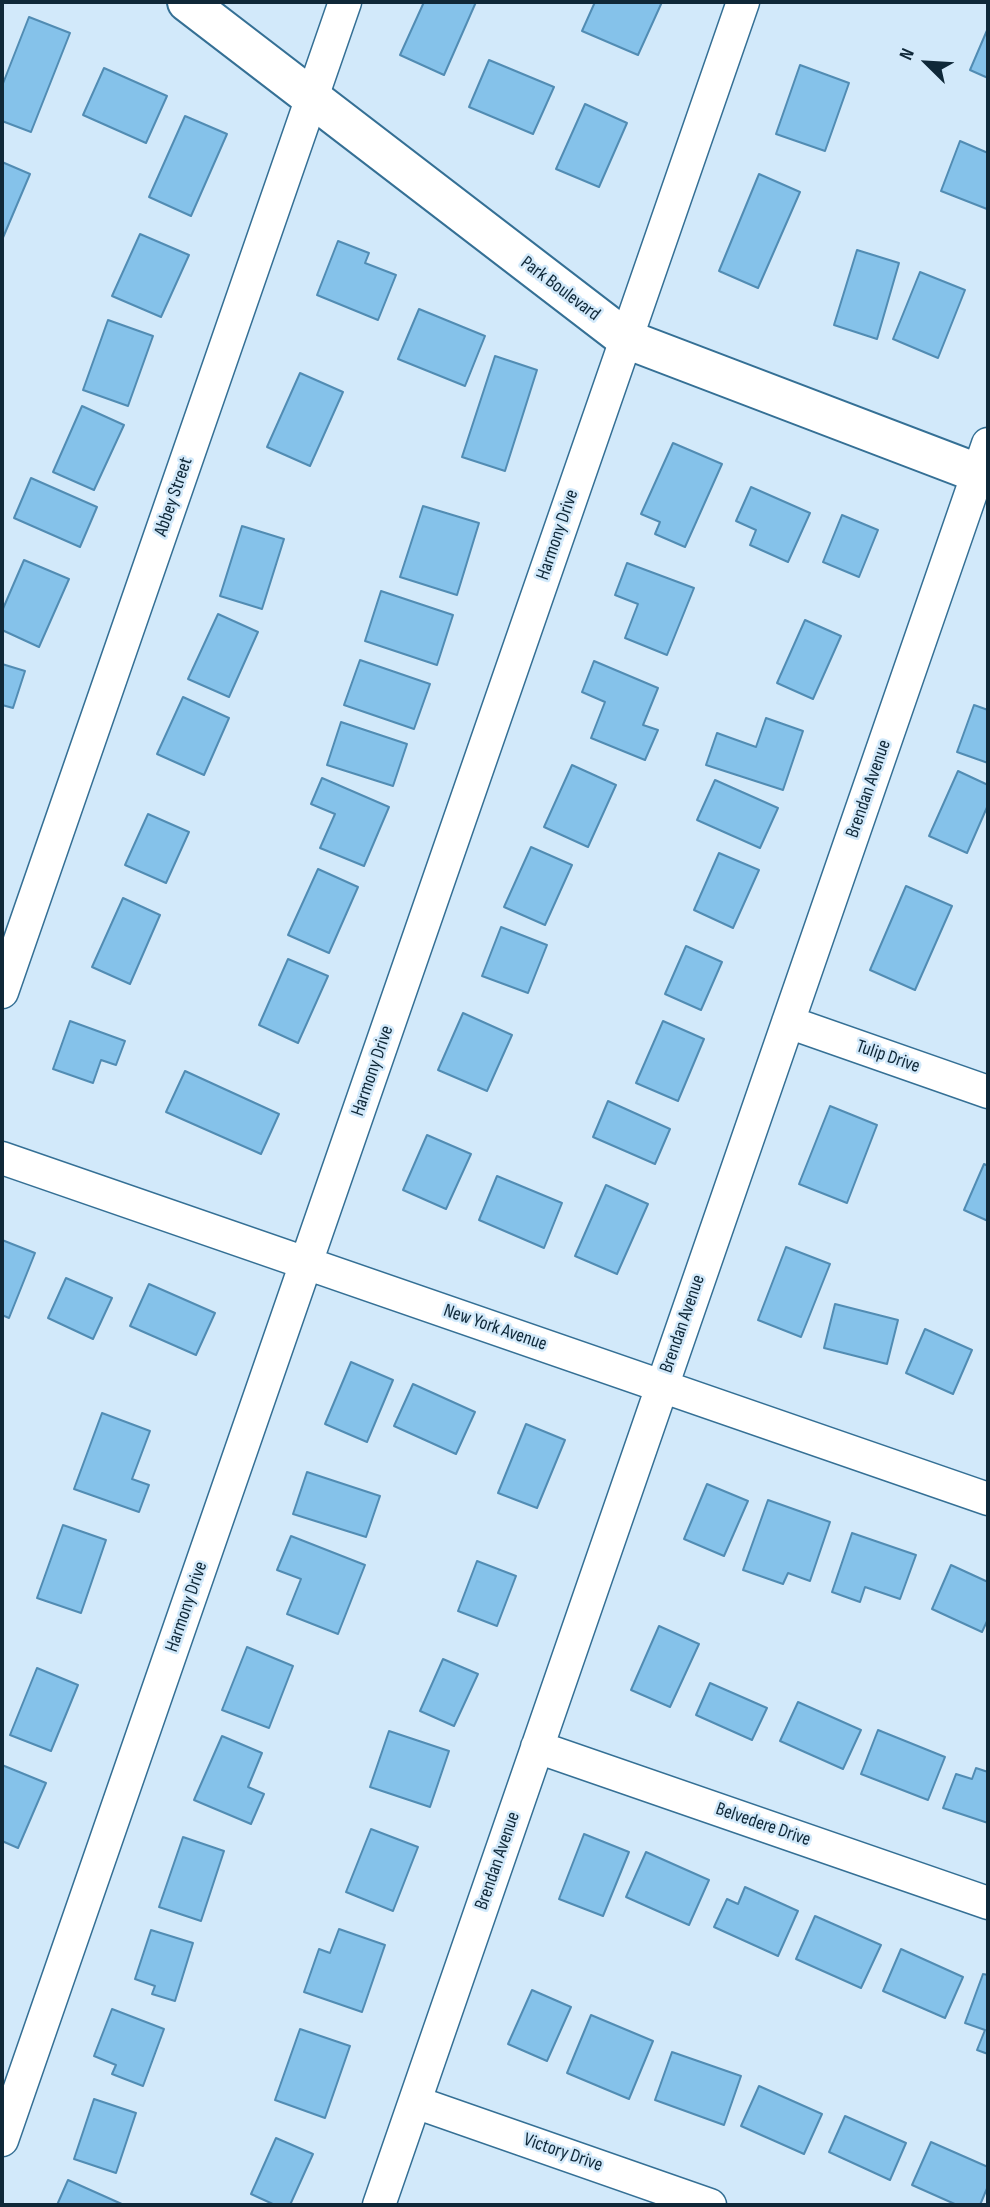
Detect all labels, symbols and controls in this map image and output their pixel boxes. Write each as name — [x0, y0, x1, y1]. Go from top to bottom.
north arrow — [892, 28, 962, 98]
text: N — [895, 45, 920, 64]
street label: Park Boulevard — [516, 252, 604, 326]
street label: Abbey Street — [150, 454, 198, 540]
street label: Harmony Drive — [532, 487, 584, 583]
street label: Brendan Avenue — [842, 737, 896, 841]
street label: Harmony Drive — [347, 1023, 399, 1119]
street label: Tulip Drive — [853, 1036, 923, 1078]
street label: Brendan Avenue — [656, 1272, 710, 1376]
street label: New York Avenue — [440, 1300, 550, 1356]
street label: Harmony Drive — [161, 1559, 213, 1655]
street label: Belvedere Drive — [712, 1798, 814, 1852]
street label: Brendan Avenue — [471, 1809, 525, 1913]
street label: Victory Drive — [520, 2129, 606, 2177]

